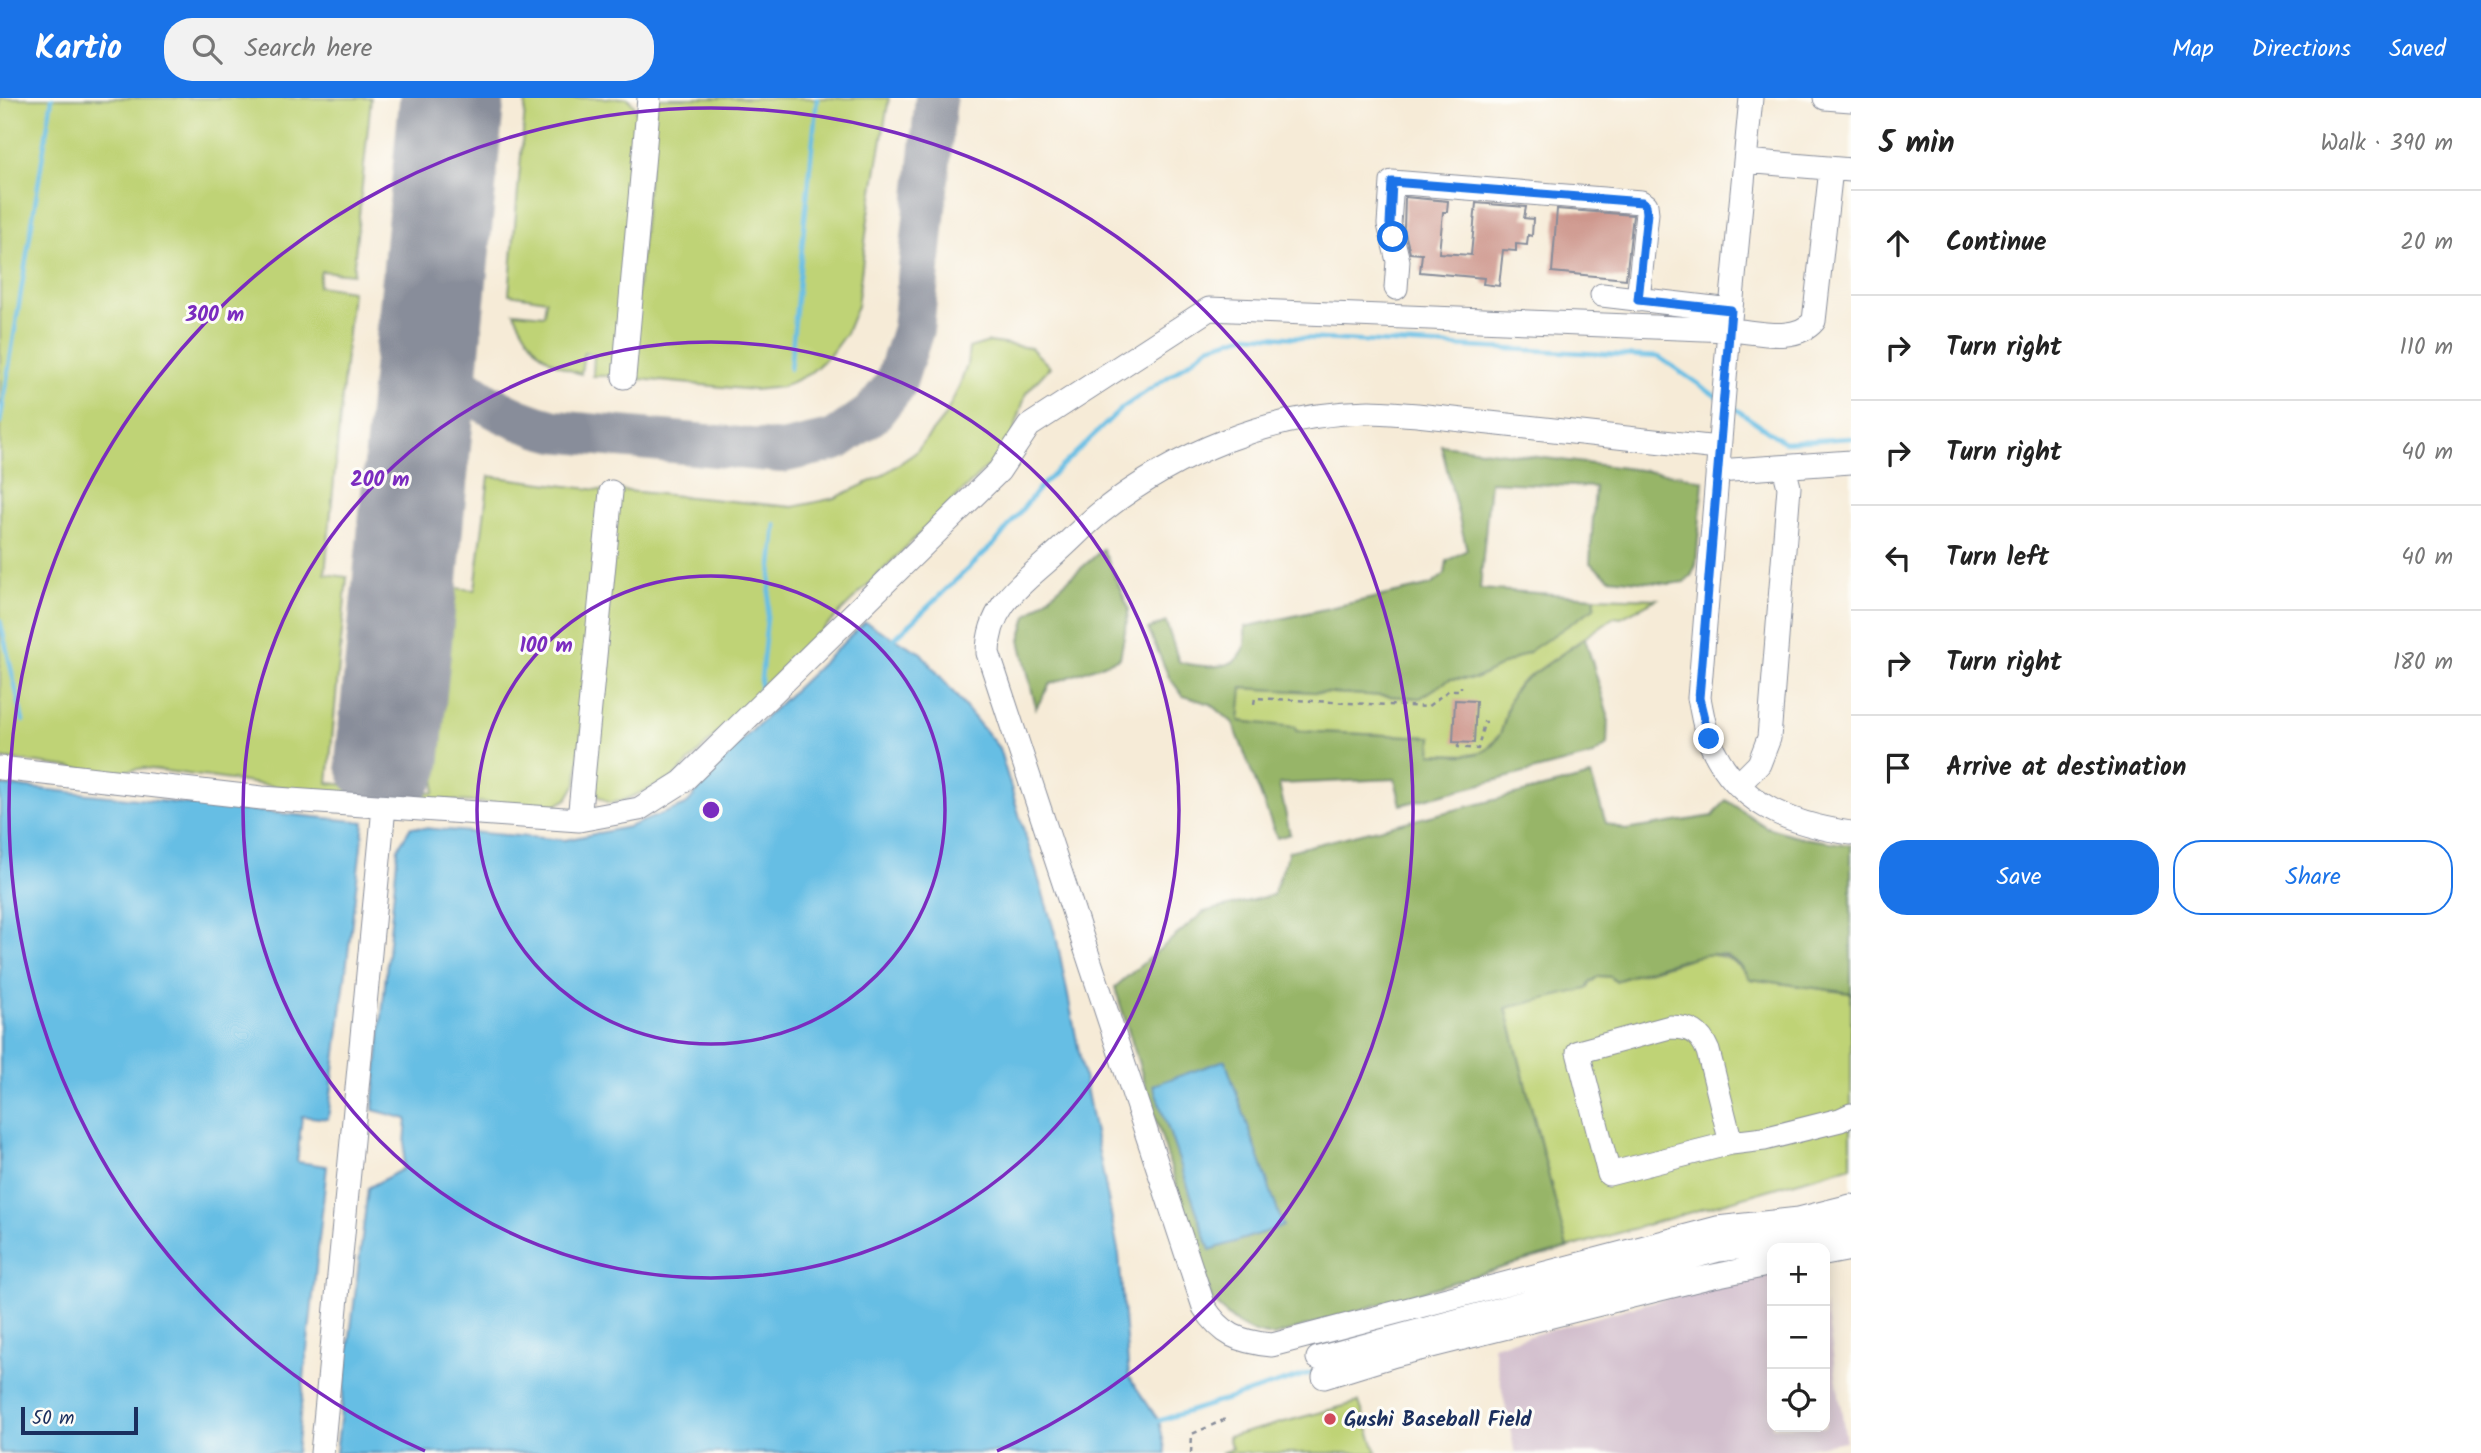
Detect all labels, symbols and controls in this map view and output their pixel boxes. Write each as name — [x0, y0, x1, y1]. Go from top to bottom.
search box — [164, 18, 654, 81]
text: Kartio — [35, 23, 122, 76]
text: Search here — [244, 28, 372, 70]
icon: search — [188, 30, 226, 68]
text: Map — [2172, 30, 2214, 69]
text: Directions — [2252, 30, 2351, 69]
text: Saved — [2389, 30, 2446, 69]
text: 5 min — [1879, 120, 1955, 168]
text: Walk · 390 m — [2321, 126, 2453, 162]
route start — [1377, 221, 1408, 252]
text: Continue — [1946, 222, 2047, 264]
icon: ahead — [1879, 224, 1917, 262]
text: 20 m — [2401, 225, 2453, 261]
text: 300 m — [185, 299, 244, 332]
text: Turn right — [1946, 327, 2062, 369]
icon: right — [1879, 329, 1917, 367]
text: 110 m — [2400, 330, 2453, 366]
text: Turn right — [1946, 432, 2062, 474]
icon: right — [1879, 434, 1917, 472]
text: 40 m — [2401, 435, 2453, 471]
text: 200 m — [350, 464, 410, 497]
text: Turn left — [1946, 537, 2049, 579]
icon: left — [1879, 539, 1917, 577]
text: 40 m — [2401, 540, 2453, 576]
text: 100 m — [519, 630, 573, 663]
text: Turn right — [1946, 642, 2062, 684]
icon: right — [1879, 644, 1917, 682]
text: 180 m — [2393, 645, 2453, 681]
route end — [1693, 723, 1724, 754]
text: Arrive at destination — [1946, 747, 2186, 789]
icon: arrive — [1879, 749, 1917, 787]
centre of rings — [699, 798, 723, 822]
button: Save — [1879, 840, 2159, 915]
button: Share — [2173, 840, 2453, 915]
map controls — [1767, 1243, 1830, 1432]
button: + — [1767, 1243, 1830, 1306]
button: − — [1767, 1306, 1830, 1369]
button: locate — [1767, 1369, 1830, 1432]
scale bar — [21, 1404, 138, 1436]
text: 50 m — [32, 1404, 74, 1434]
place label: Gushi Baseball Field — [1344, 1404, 1532, 1437]
marker: Gushi Baseball Field — [1322, 1411, 1338, 1427]

